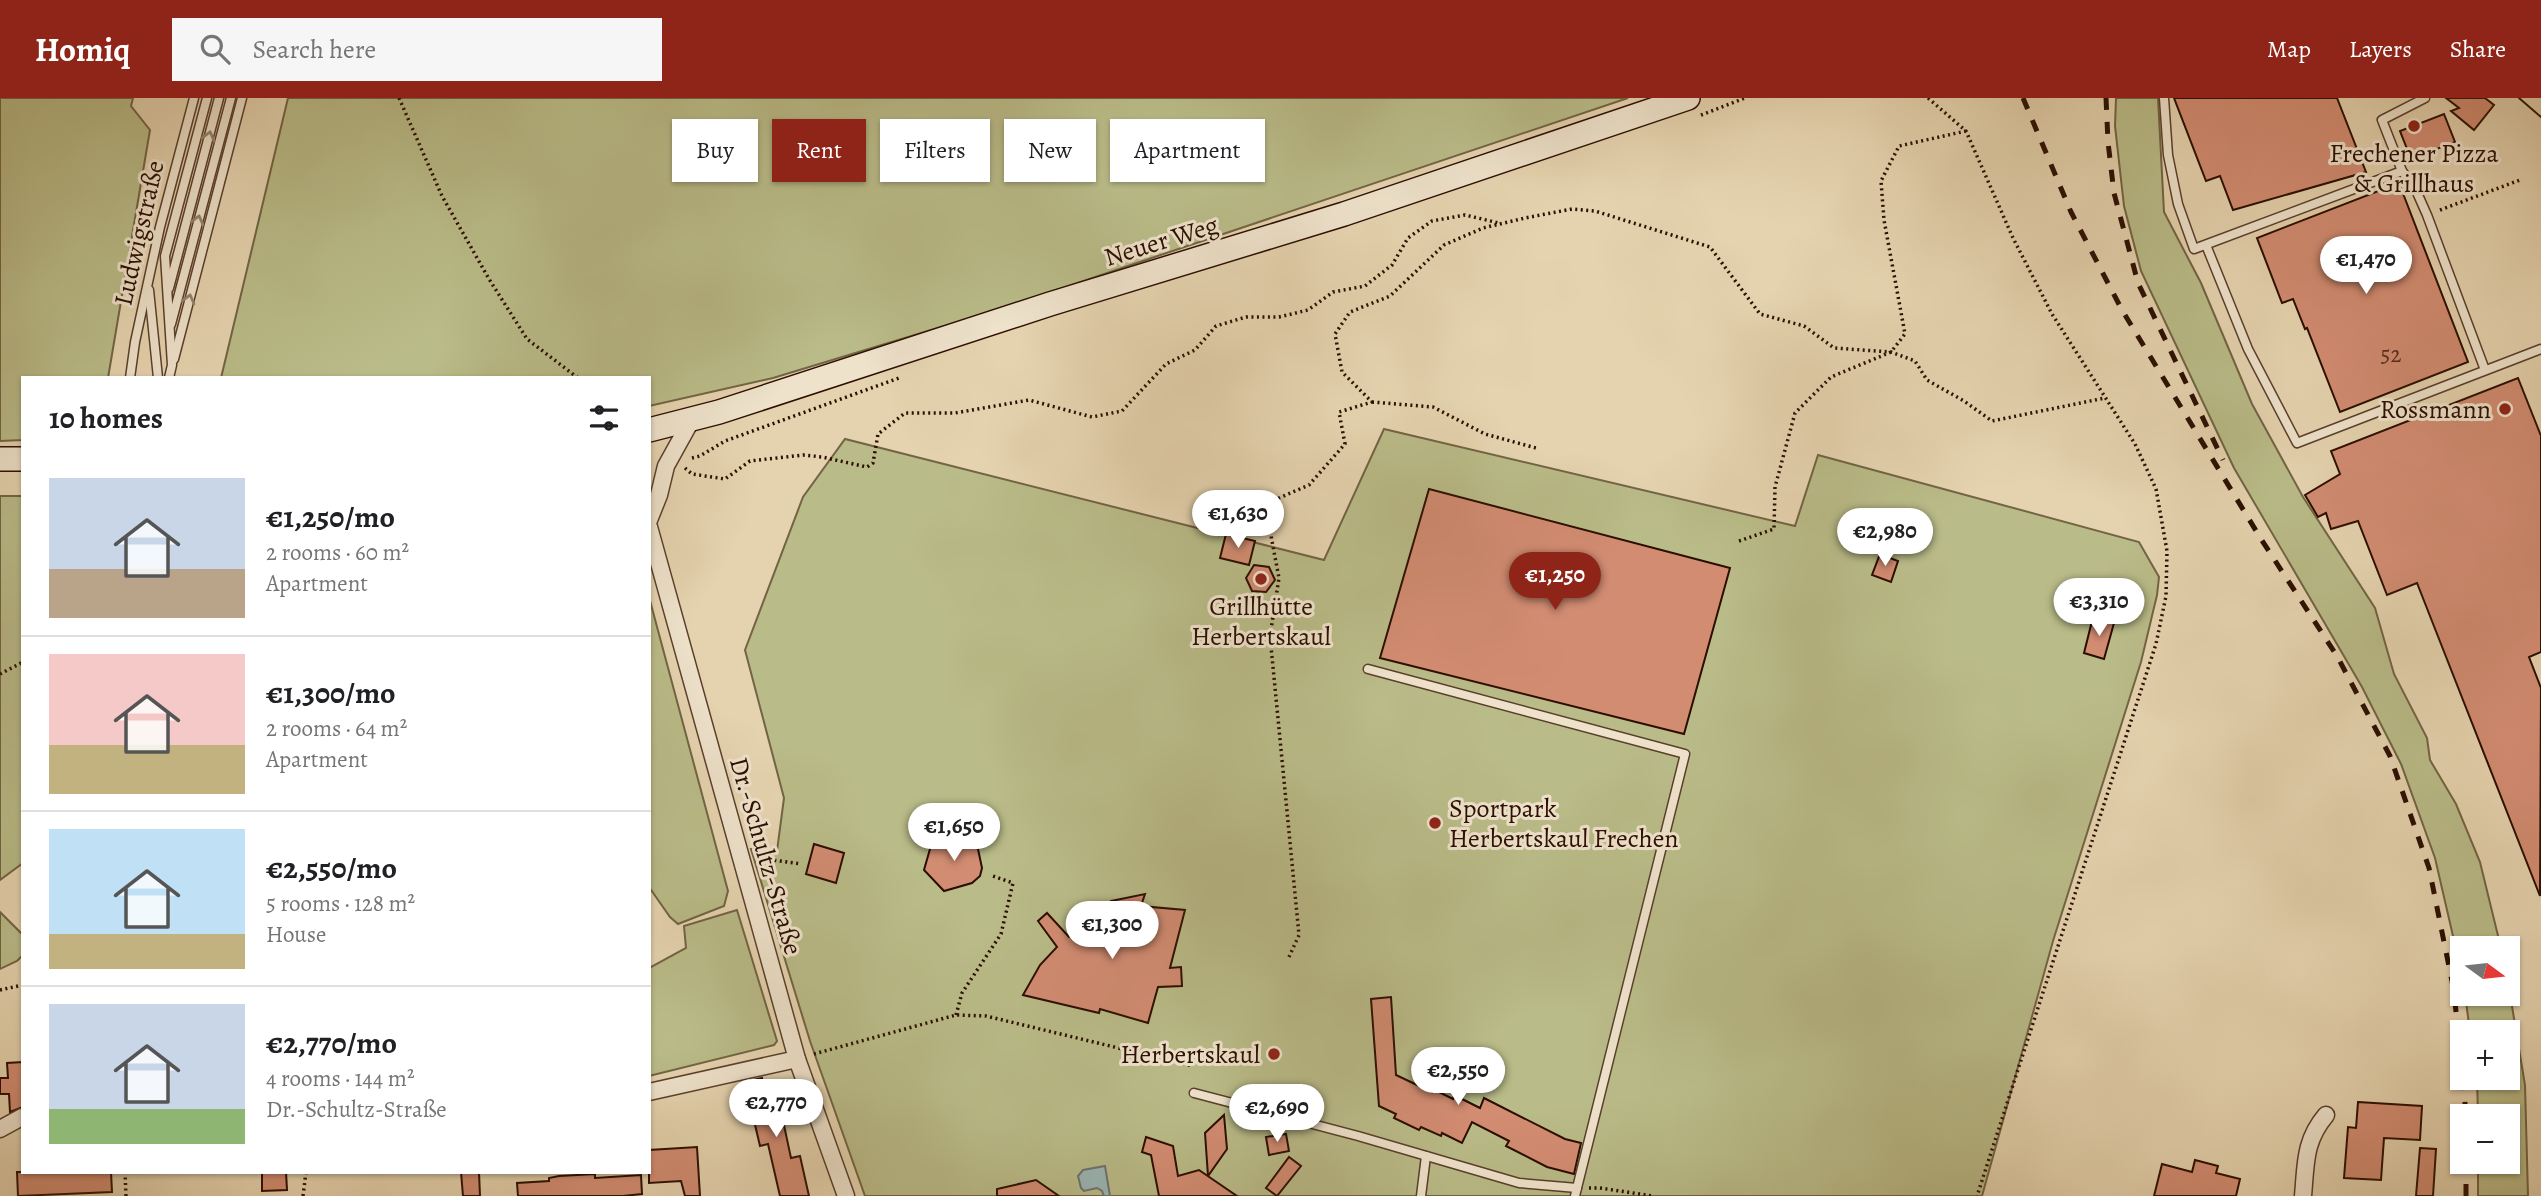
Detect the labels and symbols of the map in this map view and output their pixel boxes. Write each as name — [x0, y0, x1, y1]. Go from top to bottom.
marker: Frechener Pizza & Grillhaus — [2406, 118, 2422, 134]
one-way arrow — [201, 131, 215, 143]
place label: Frechener Pizza & Grillhaus — [2329, 136, 2499, 201]
street label: Ludwigstraße — [105, 157, 173, 309]
street label: Neuer Weg — [1100, 207, 1222, 275]
one-way arrow — [190, 214, 204, 226]
pin: €1,470 — [2309, 236, 2423, 296]
one-way arrow — [181, 294, 195, 306]
house number: 52 — [2381, 339, 2401, 370]
place label: Rossmann — [2380, 392, 2491, 427]
marker: Rossmann — [2497, 401, 2513, 417]
pin: €1,630 — [1181, 490, 1295, 550]
pin: €2,980 — [1828, 508, 1942, 568]
pin: €1,250 — [1498, 552, 1612, 612]
marker: Grillhütte Herbertskaul — [1253, 571, 1269, 587]
pin: €3,310 — [2042, 578, 2156, 638]
place label: Grillhütte Herbertskaul — [1191, 589, 1331, 654]
street label: Dr.-Schultz-Straße — [721, 753, 811, 959]
place label: Sportpark Herbertskaul Frechen — [1449, 791, 1679, 856]
pin: €1,650 — [897, 804, 1011, 863]
marker: Sportpark Herbertskaul Frechen — [1427, 815, 1443, 831]
pin: €1,300 — [1055, 902, 1169, 961]
north arrow — [2450, 936, 2520, 1006]
place label: Herbertskaul — [1121, 1037, 1260, 1072]
marker: Herbertskaul — [1266, 1046, 1282, 1062]
pin: €2,550 — [1401, 1048, 1515, 1107]
pin: €2,770 — [719, 1080, 833, 1139]
pin: €2,690 — [1220, 1084, 1334, 1144]

